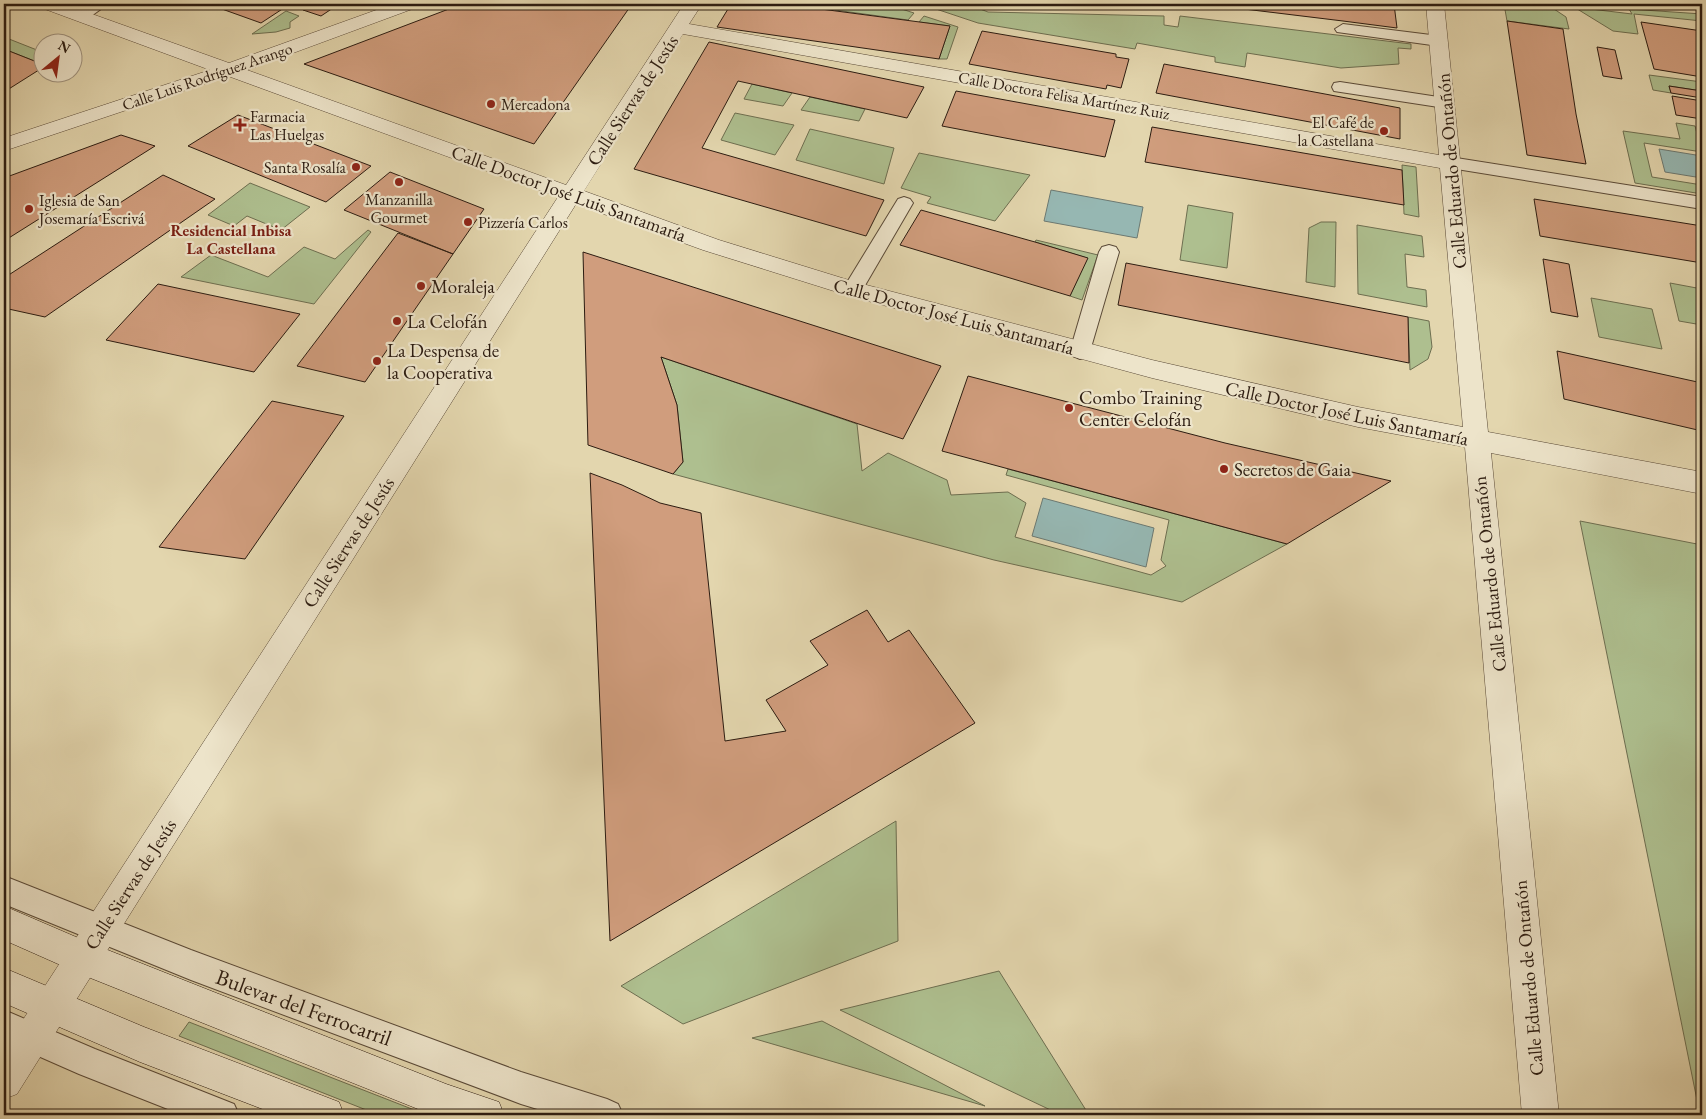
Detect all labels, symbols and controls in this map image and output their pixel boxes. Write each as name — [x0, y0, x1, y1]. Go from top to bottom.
street label: Calle Siervas de Jesús — [581, 30, 684, 170]
north arrow — [32, 32, 82, 82]
text: N — [55, 36, 74, 58]
street label: Calle Luis Rodríguez Arango — [119, 37, 295, 115]
street label: Calle Doctora Felisa Martínez Ruiz — [957, 67, 1171, 124]
street label: Calle Eduardo de Ontañón — [1430, 72, 1473, 270]
place label: Mercadona — [501, 94, 571, 115]
marker: Mercadona — [485, 98, 497, 110]
place label: Farmacia Las Huelgas — [250, 106, 324, 145]
place label: El Café de la Castellana — [1298, 112, 1375, 151]
marker: Farmacia Las Huelgas — [234, 119, 246, 131]
marker: El Café de la Castellana — [1378, 125, 1390, 137]
street label: Calle Doctor José Luis Santamaría — [448, 139, 690, 248]
place label: Santa Rosalía — [264, 157, 347, 178]
marker: Santa Rosalía — [350, 161, 362, 173]
marker: Manzanilla Gourmet — [393, 176, 405, 188]
place label: Manzanilla Gourmet — [365, 189, 434, 228]
place label: Iglesia de San Josemaría Escrivá — [37, 190, 145, 229]
marker: Iglesia de San Josemaría Escrivá — [23, 203, 35, 215]
place label: Pizzería Carlos — [478, 212, 568, 233]
marker: Pizzería Carlos — [462, 216, 474, 228]
district label: Residencial Inbisa La Castellana — [170, 220, 293, 259]
street label: Calle Doctor José Luis Santamaría — [831, 272, 1077, 361]
place label: Moraleja — [431, 274, 495, 299]
marker: Moraleja — [415, 280, 427, 292]
place label: La Celofán — [407, 309, 488, 334]
marker: La Celofán — [391, 315, 403, 327]
place label: La Despensa de la Cooperativa — [387, 338, 499, 385]
marker: La Despensa de la Cooperativa — [371, 355, 383, 367]
street label: Calle Doctor José Luis Santamaría — [1223, 375, 1471, 452]
place label: Combo Training Center Celofán — [1079, 385, 1203, 432]
marker: Combo Training Center Celofán — [1063, 402, 1075, 414]
place label: Secretos de Gaia — [1234, 457, 1351, 482]
marker: Secretos de Gaia — [1218, 463, 1230, 475]
street label: Calle Siervas de Jesús — [297, 472, 400, 612]
street label: Calle Eduardo de Ontañón — [1467, 475, 1512, 673]
street label: Calle Siervas de Jesús — [79, 814, 182, 954]
street label: Calle Eduardo de Ontañón — [1507, 879, 1550, 1077]
street label: Bulevar del Ferrocarril — [212, 962, 396, 1053]

